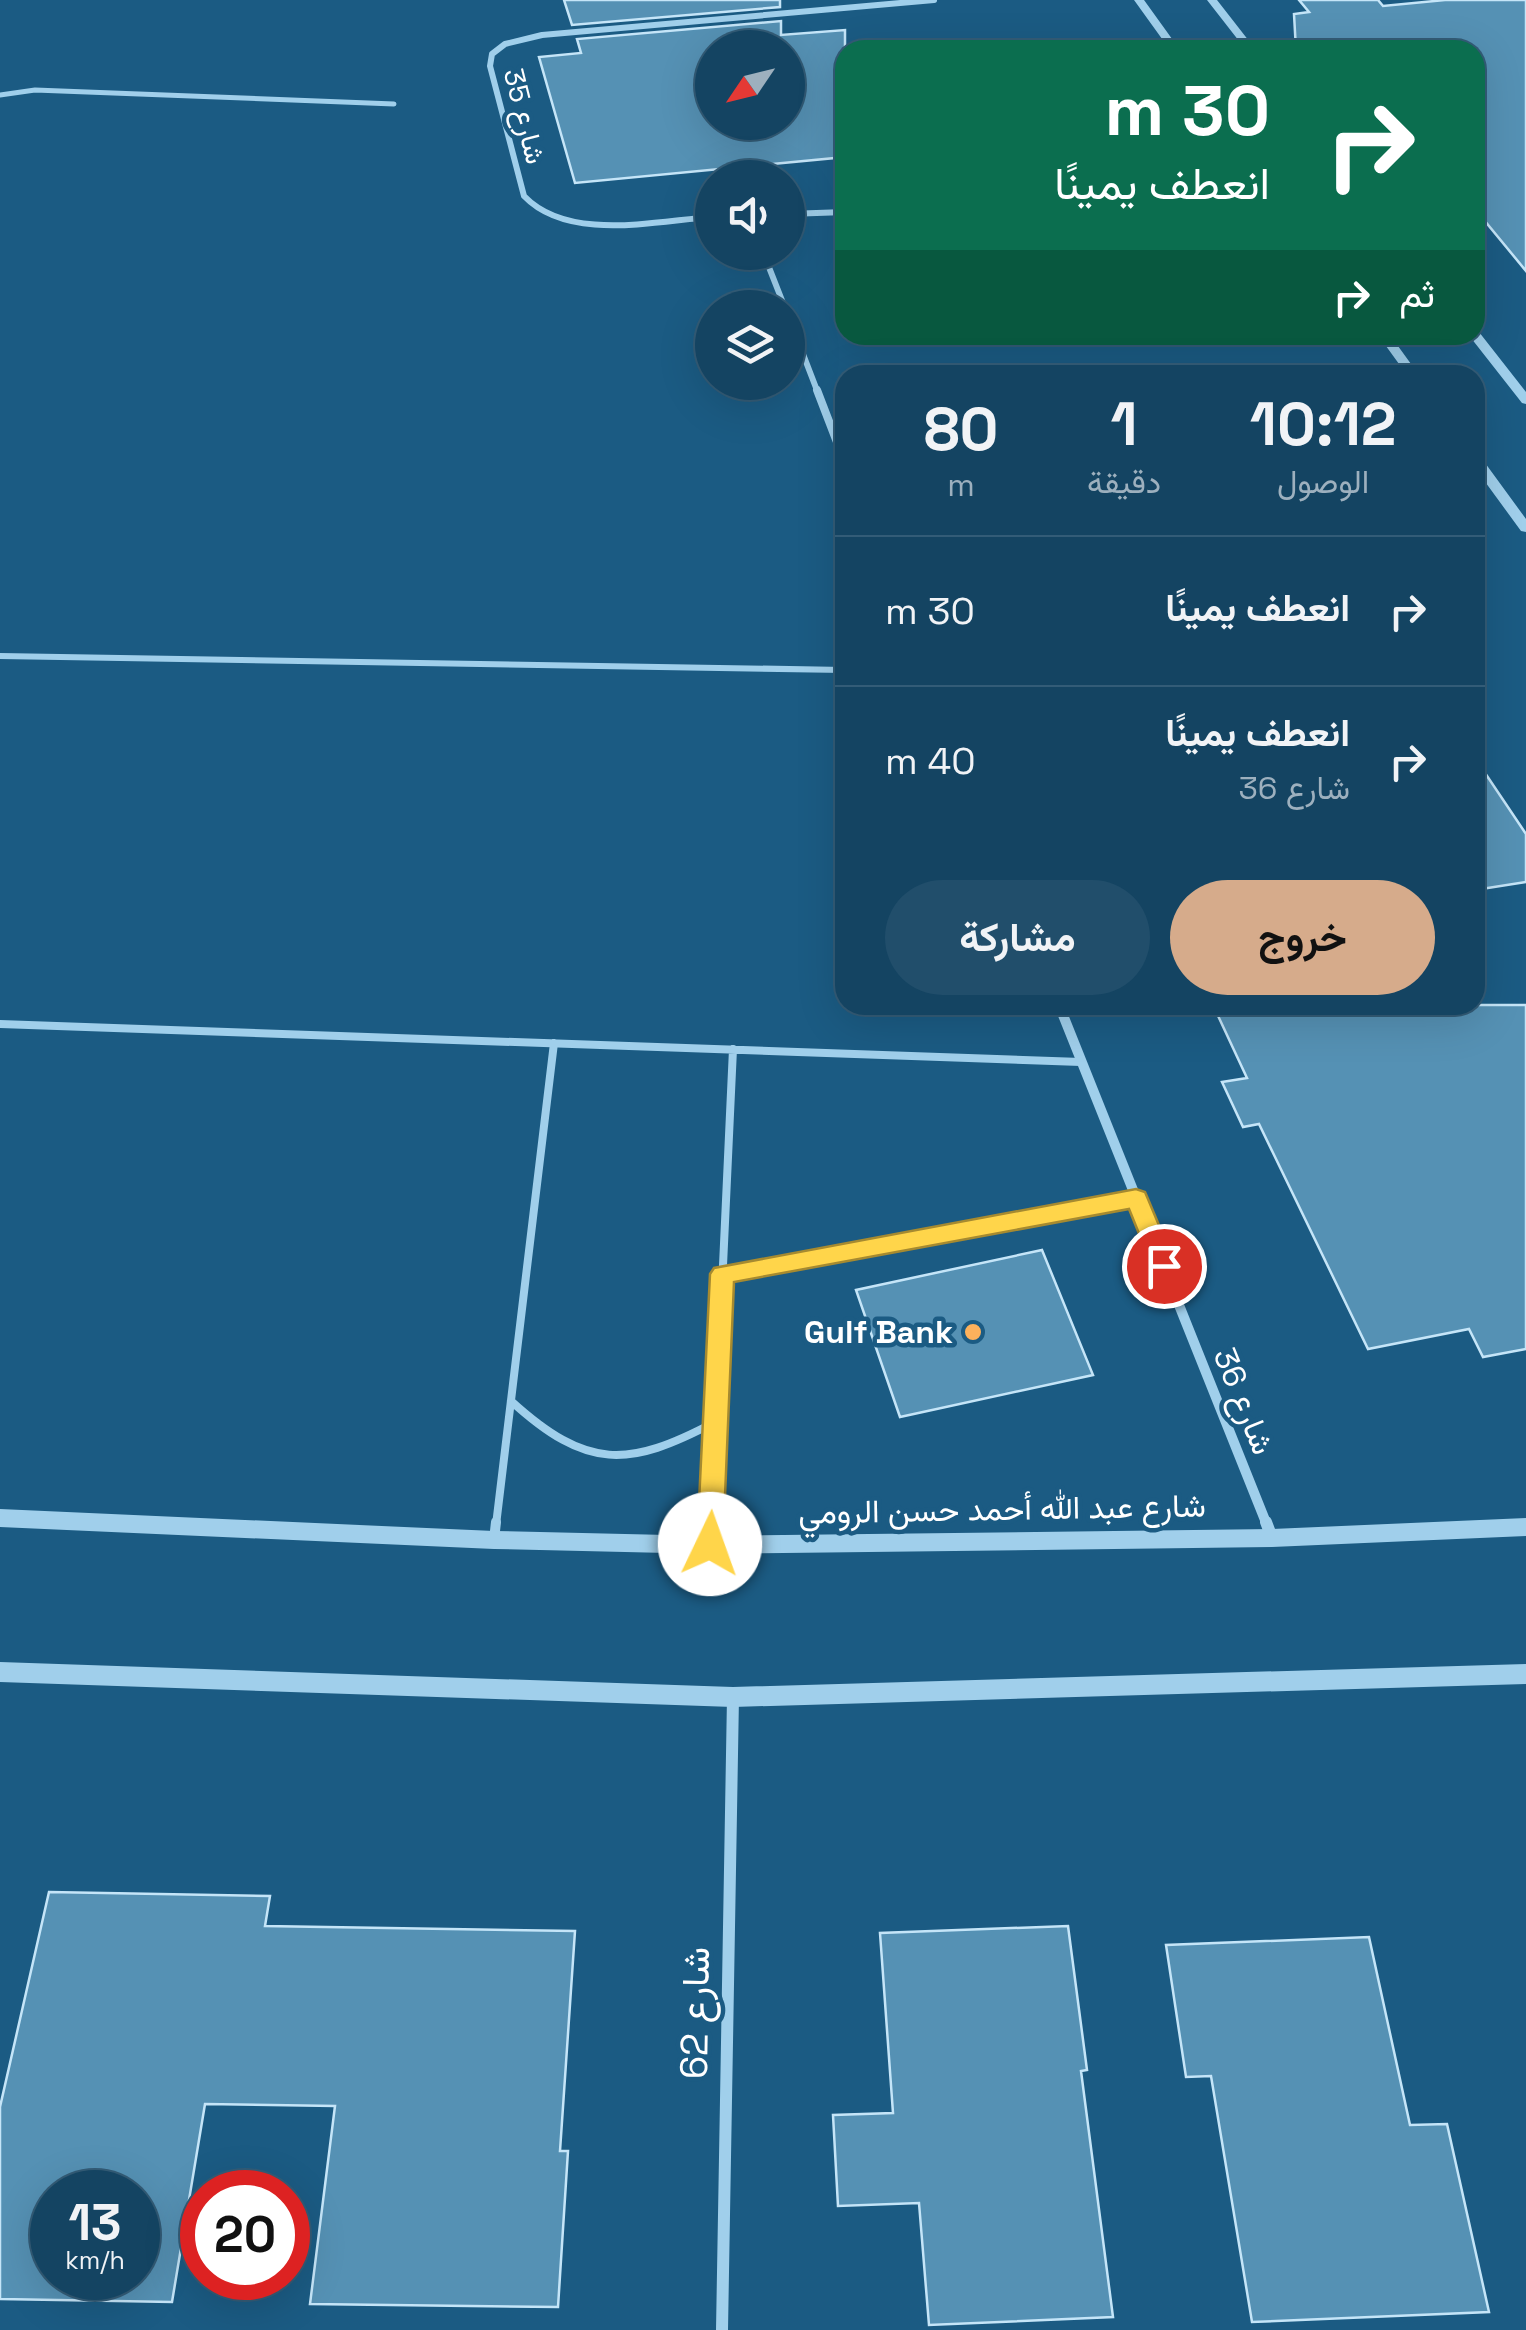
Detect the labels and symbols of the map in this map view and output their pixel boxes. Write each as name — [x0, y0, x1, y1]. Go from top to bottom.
north arrow — [695, 30, 805, 140]
street label: شارع 35 — [495, 64, 554, 168]
pin — [1122, 1224, 1207, 1309]
place label: Gulf Bank — [804, 1312, 953, 1352]
marker: Gulf Bank — [962, 1321, 984, 1343]
street label: شارع 36 — [1203, 1342, 1283, 1461]
street label: شارع عبد الله أحمد حسن الرومي — [798, 1485, 1206, 1539]
position arrow — [658, 1492, 762, 1596]
street label: شارع 62 — [670, 1946, 722, 2080]
speed limit sign: 20 — [180, 2170, 310, 2300]

